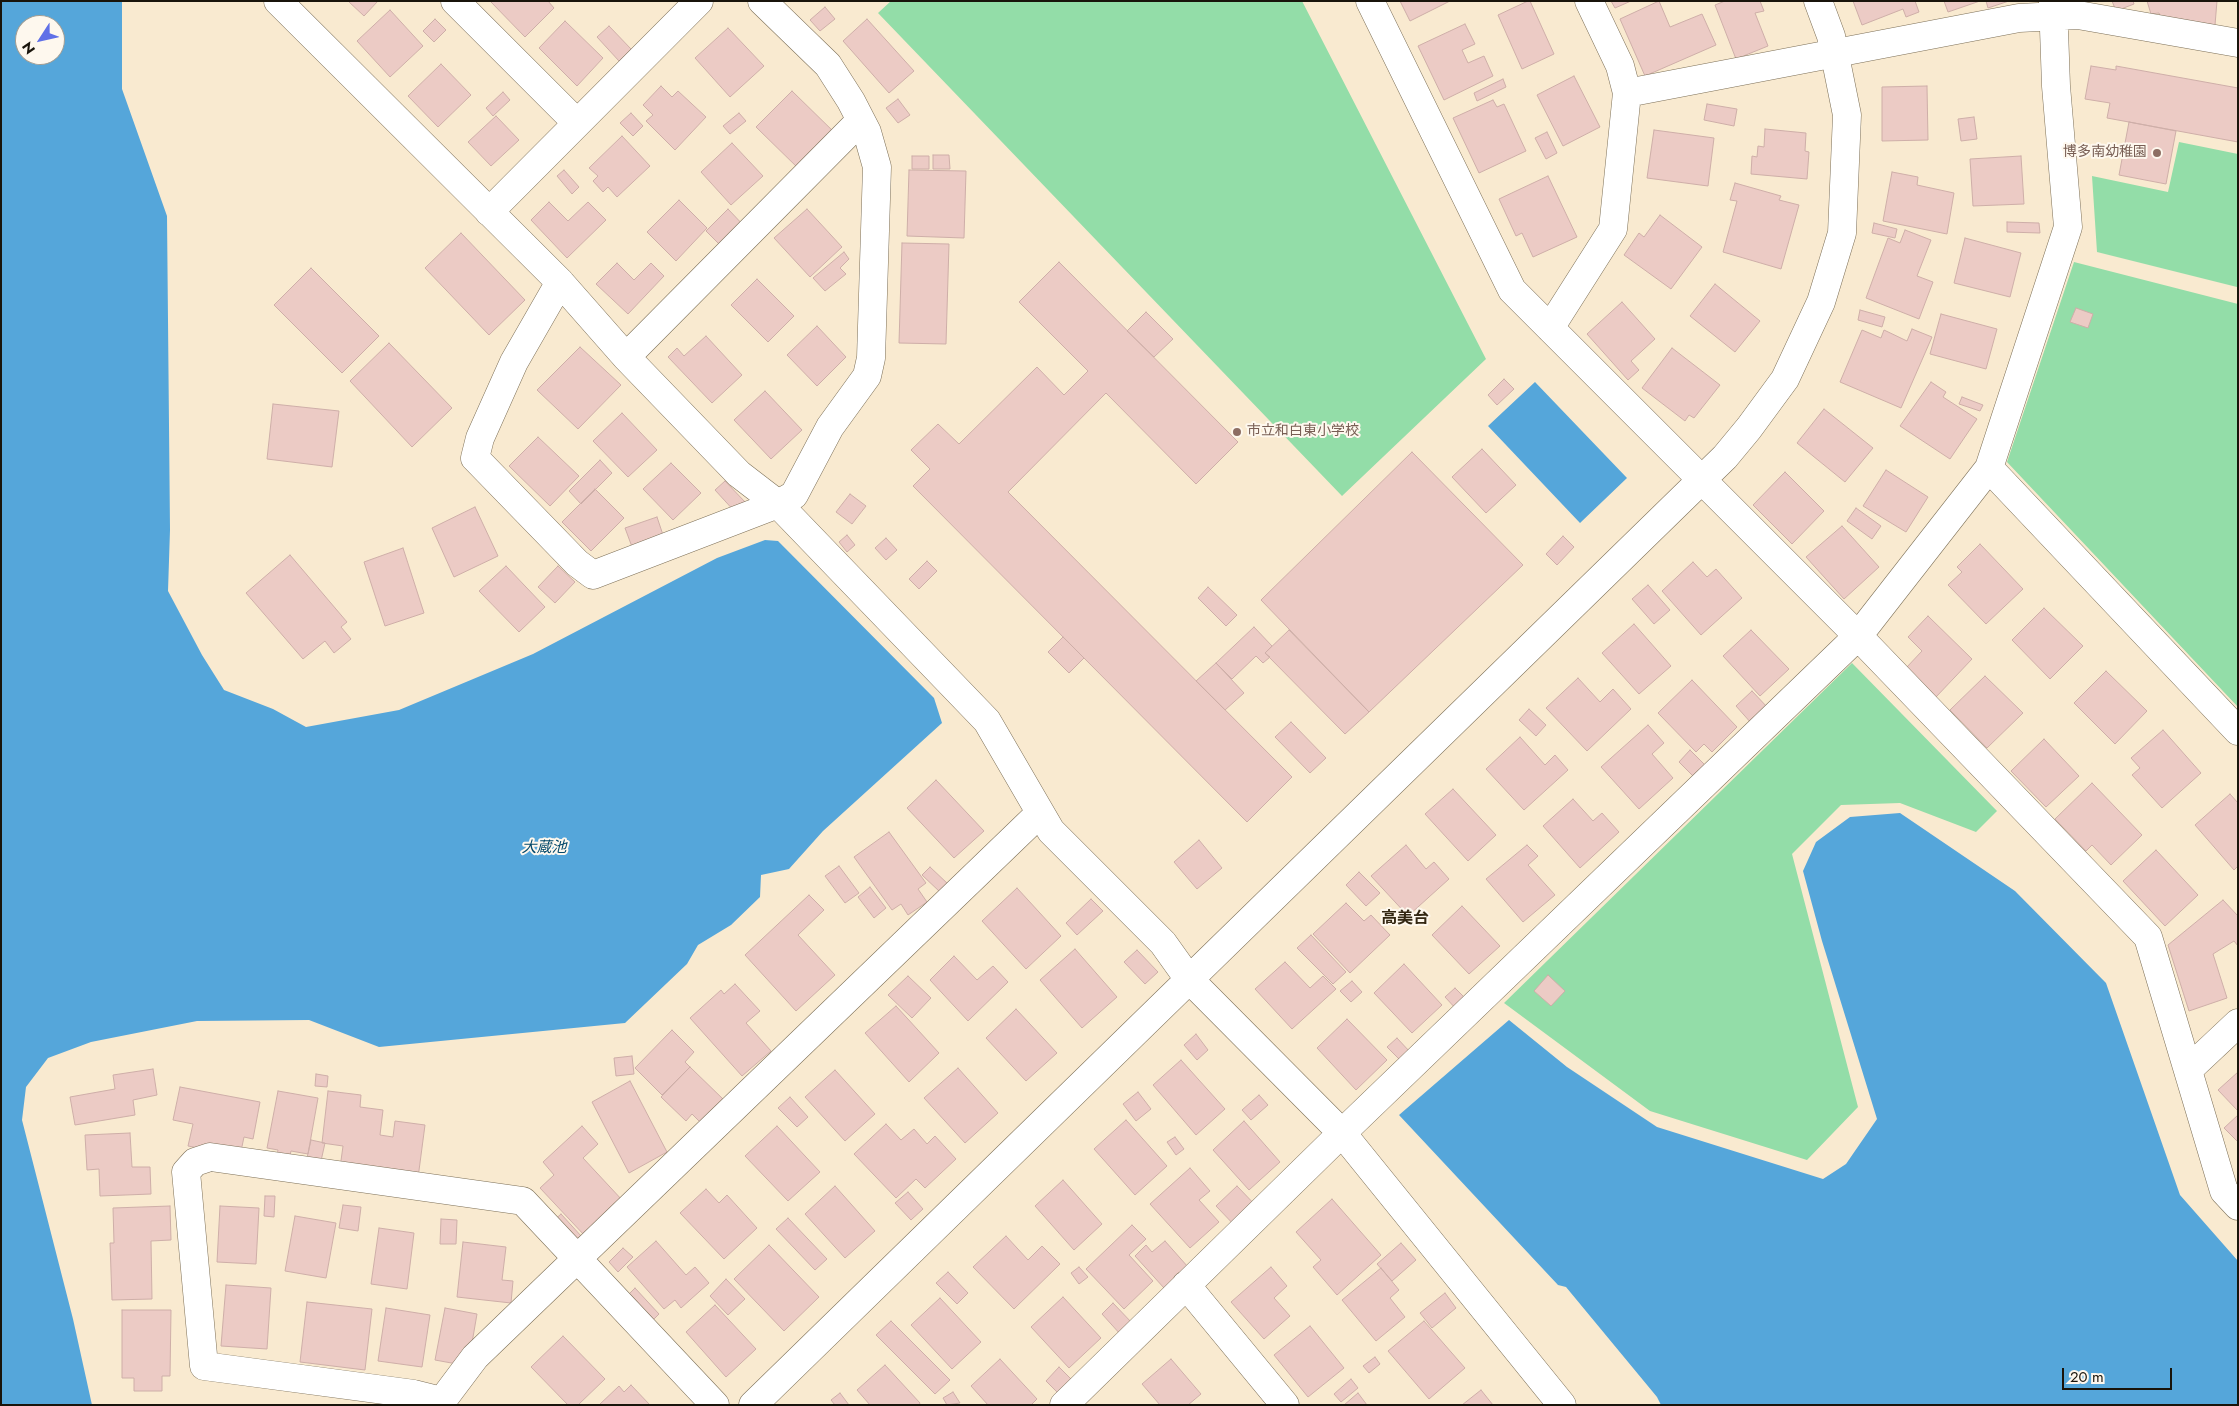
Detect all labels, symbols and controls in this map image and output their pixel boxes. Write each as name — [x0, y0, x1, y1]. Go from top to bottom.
north arrow — [15, 15, 65, 65]
text: N — [17, 38, 40, 58]
place label: 博多南幼稚園 — [2063, 145, 2147, 161]
marker: 博多南幼稚園 — [2151, 147, 2163, 159]
place label: 市立和白東小学校 — [1247, 424, 1359, 440]
marker: 市立和白東小学校 — [1231, 426, 1243, 438]
water label: 大蔵池 — [522, 839, 566, 857]
district label: 高美台 — [1381, 909, 1429, 929]
scale bar — [2064, 1358, 2174, 1390]
text: 20 m — [2070, 1366, 2104, 1388]

